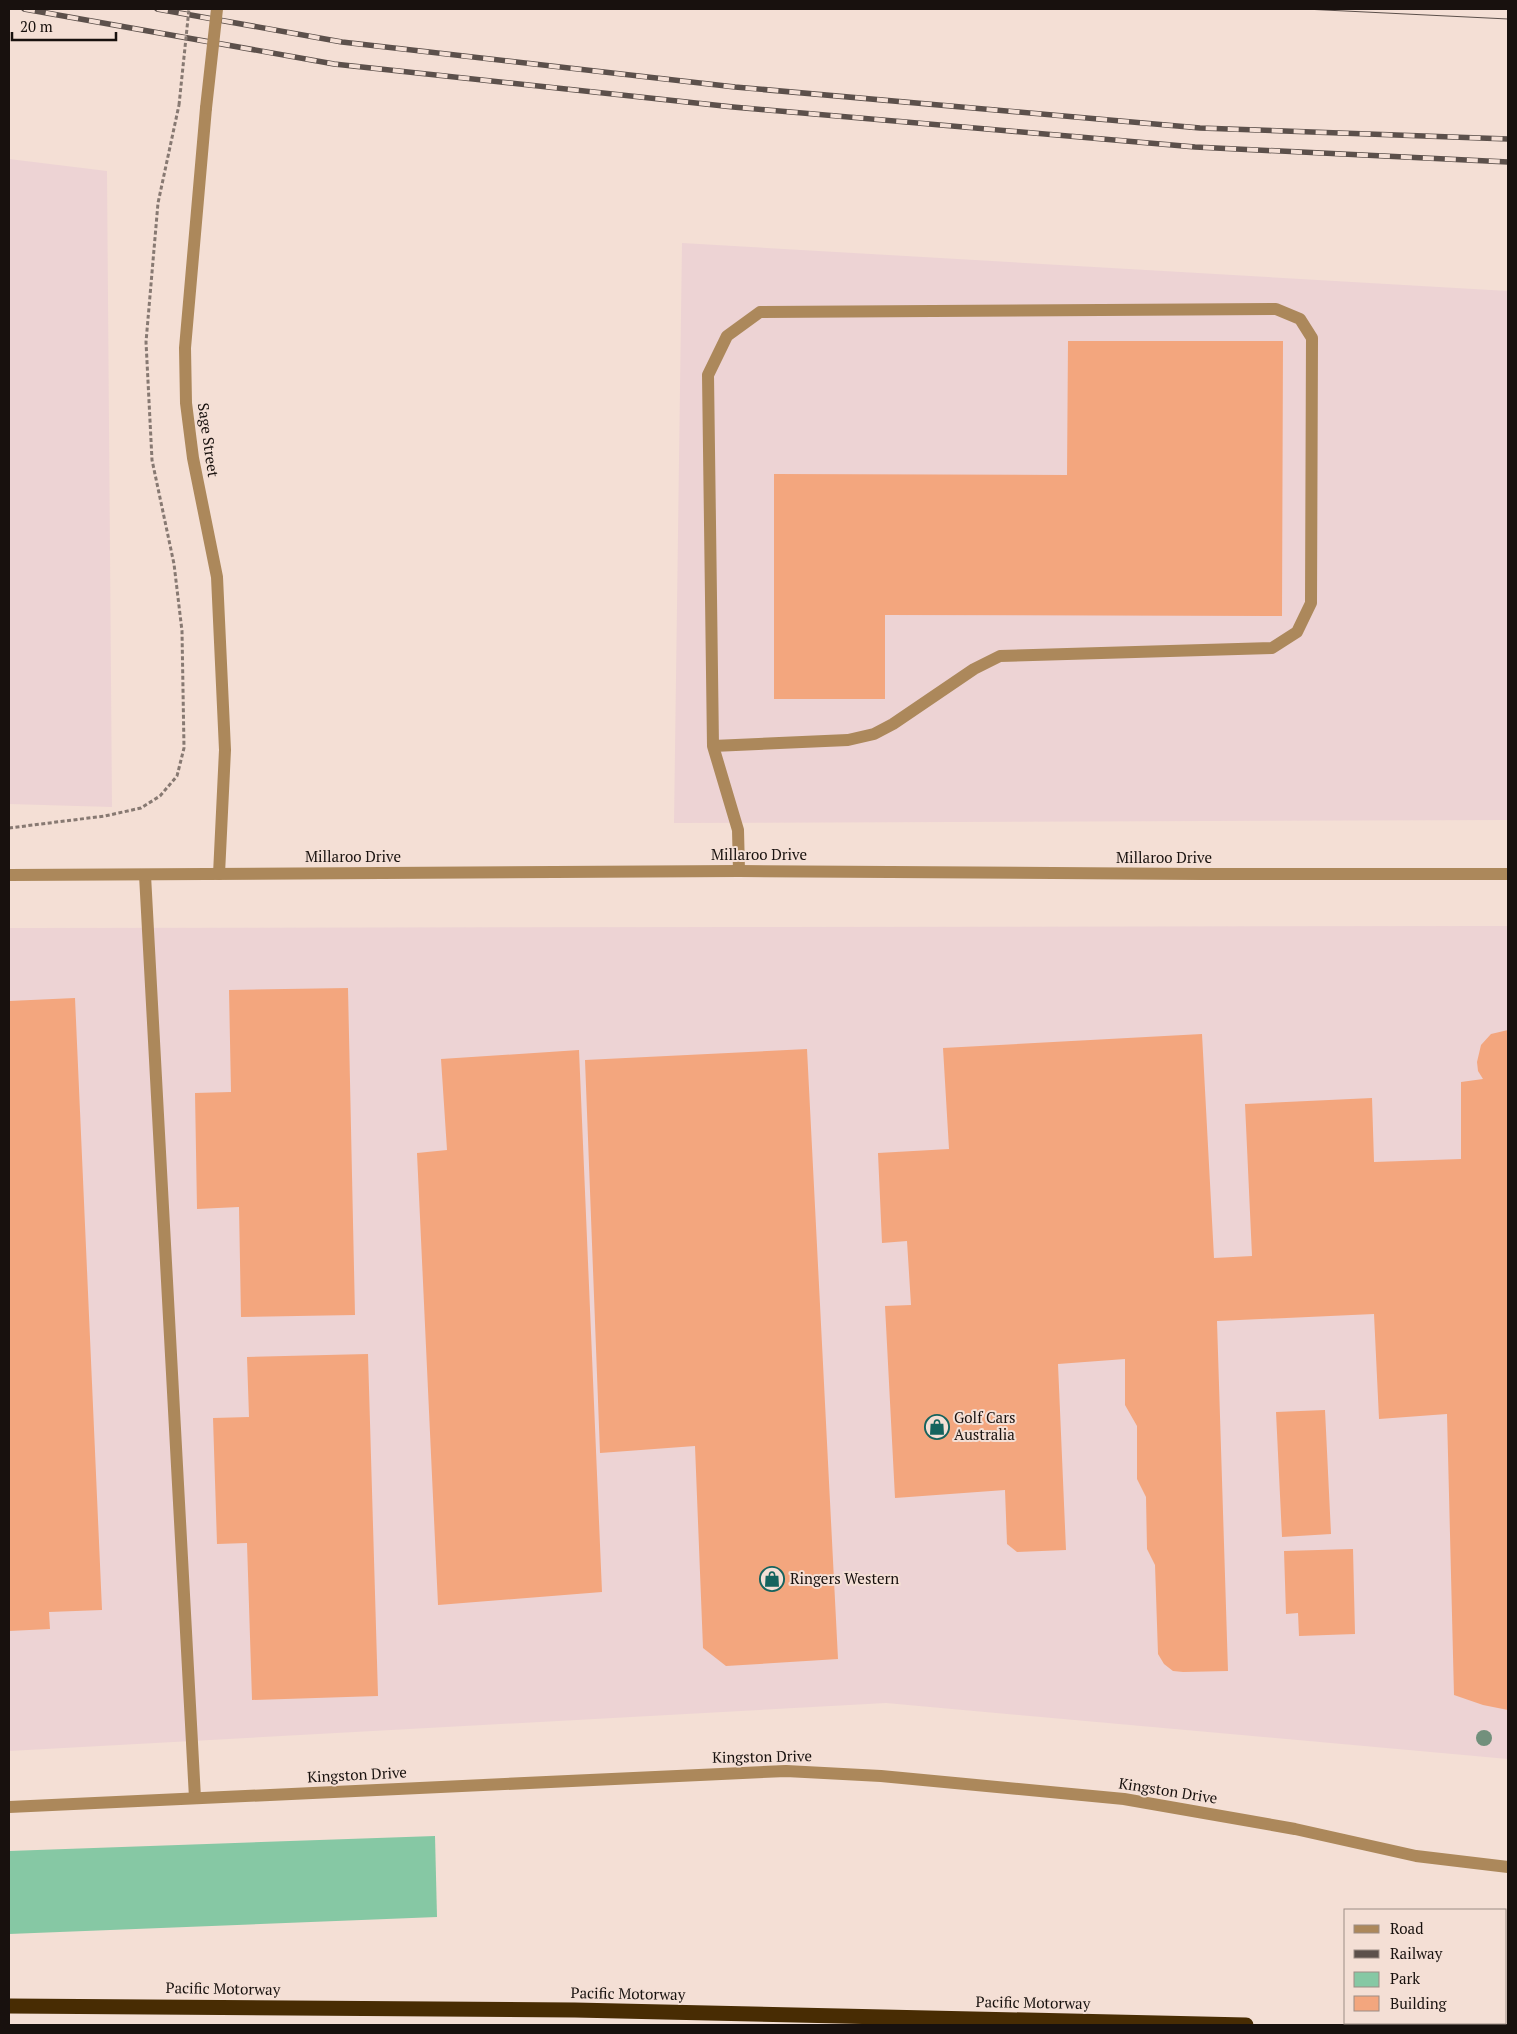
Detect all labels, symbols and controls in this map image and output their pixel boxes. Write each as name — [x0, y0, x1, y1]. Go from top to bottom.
scale bar — [12, 10, 116, 42]
text: 20 m — [20, 16, 53, 36]
street label: Sage Street — [194, 401, 224, 479]
street label: Millaroo Drive — [711, 844, 807, 864]
street label: Millaroo Drive — [305, 846, 401, 866]
street label: Millaroo Drive — [1116, 847, 1212, 867]
place label: Golf Cars Australia — [954, 1407, 1015, 1444]
shop icon: Golf Cars Australia — [924, 1414, 950, 1440]
shop icon: Ringers Western — [759, 1566, 785, 1592]
place label: Ringers Western — [790, 1568, 899, 1588]
street label: Kingston Drive — [712, 1745, 812, 1767]
street label: Kingston Drive — [307, 1761, 407, 1787]
street label: Kingston Drive — [1117, 1772, 1219, 1808]
legend — [1344, 1909, 1507, 2024]
text: Road — [1390, 1918, 1423, 1938]
text: Railway — [1390, 1943, 1443, 1963]
text: Park — [1390, 1968, 1420, 1988]
street label: Pacific Motorway — [166, 1977, 281, 1999]
street label: Pacific Motorway — [571, 1982, 686, 2004]
street label: Pacific Motorway — [976, 1991, 1091, 2013]
text: Building — [1390, 1993, 1448, 2013]

